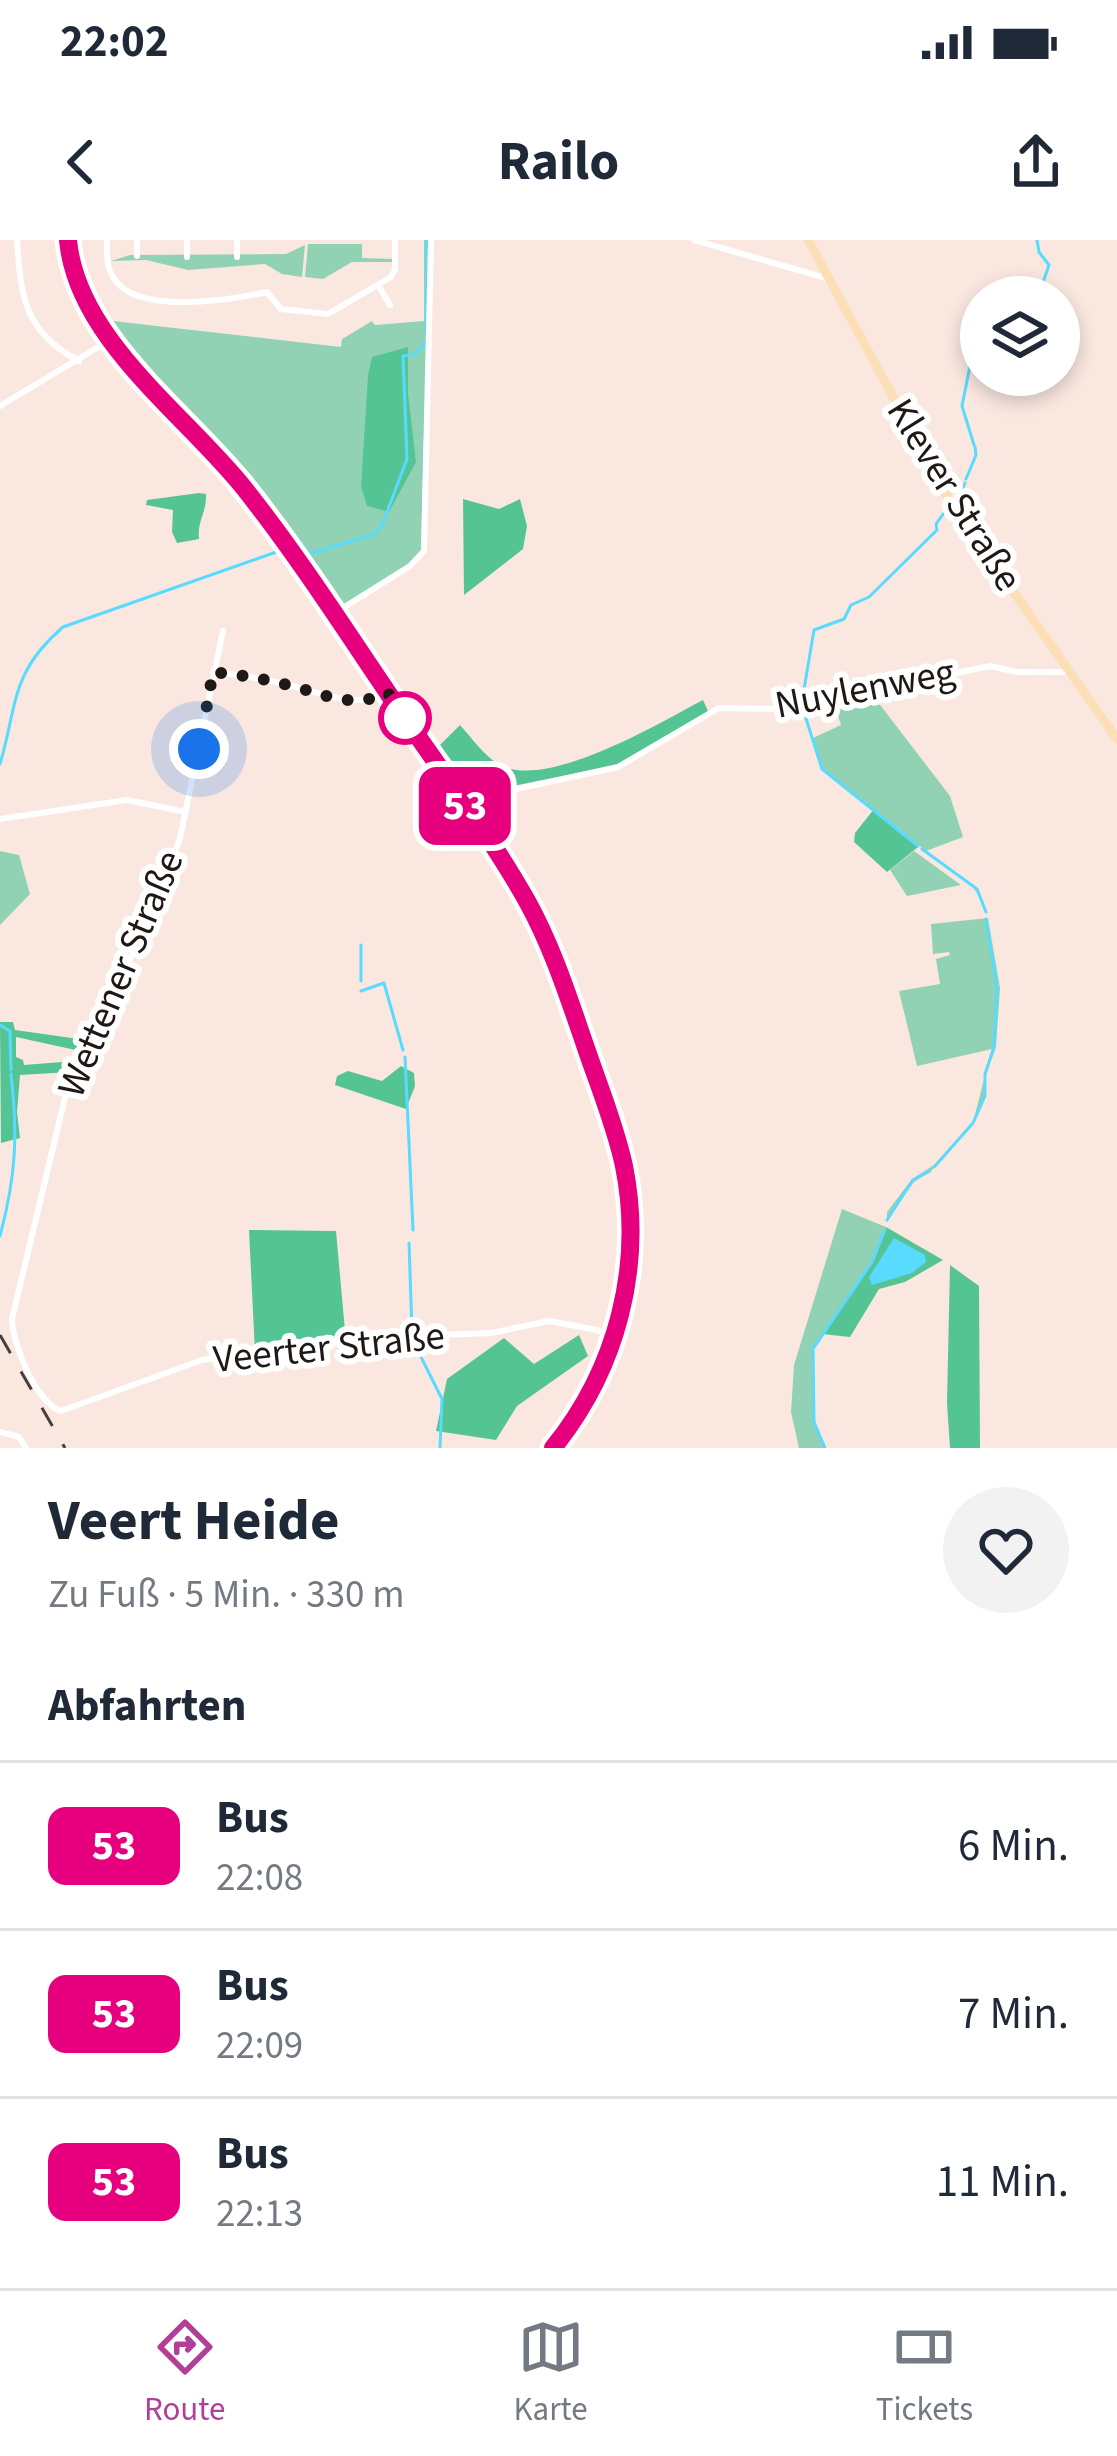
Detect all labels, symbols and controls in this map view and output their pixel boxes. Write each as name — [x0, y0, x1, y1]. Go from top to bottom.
text: 22:02 — [60, 10, 169, 74]
text: Railo — [498, 124, 619, 201]
icon: back — [48, 129, 114, 195]
icon: share — [1003, 129, 1069, 195]
map controls — [960, 276, 1080, 396]
button: layers — [960, 276, 1080, 396]
street label: Klever Straße — [872, 388, 1036, 602]
street label: Nuylenweg — [770, 644, 960, 734]
unlabelled marker — [380, 693, 430, 743]
your location — [169, 719, 229, 779]
line badge: 53 — [411, 767, 519, 845]
text: 53 — [443, 776, 487, 836]
street label: Wettener Straße — [44, 842, 198, 1106]
street label: Veerter Straße — [211, 1308, 447, 1388]
text: Veert Heide — [48, 1481, 339, 1562]
button: heart — [943, 1487, 1069, 1613]
text: Zu Fuß · 5 Min. · 330 m — [48, 1567, 405, 1623]
text: Abfahrten — [48, 1674, 247, 1738]
text: Bus — [216, 1786, 289, 1850]
text: 6 Min. — [958, 1814, 1069, 1878]
text: 53 — [92, 1816, 136, 1876]
text: 22:08 — [216, 1850, 303, 1906]
text: Bus — [216, 1954, 289, 2018]
text: 7 Min. — [958, 1982, 1069, 2046]
text: 53 — [92, 1984, 136, 2044]
text: 22:09 — [216, 2018, 303, 2074]
text: Bus — [216, 2122, 289, 2186]
text: 11 Min. — [936, 2150, 1069, 2214]
text: 53 — [92, 2152, 136, 2212]
text: 22:13 — [216, 2186, 303, 2242]
tab: Route — [144, 2314, 225, 2433]
tab: Karte — [513, 2314, 588, 2433]
tab: Tickets — [876, 2314, 973, 2433]

